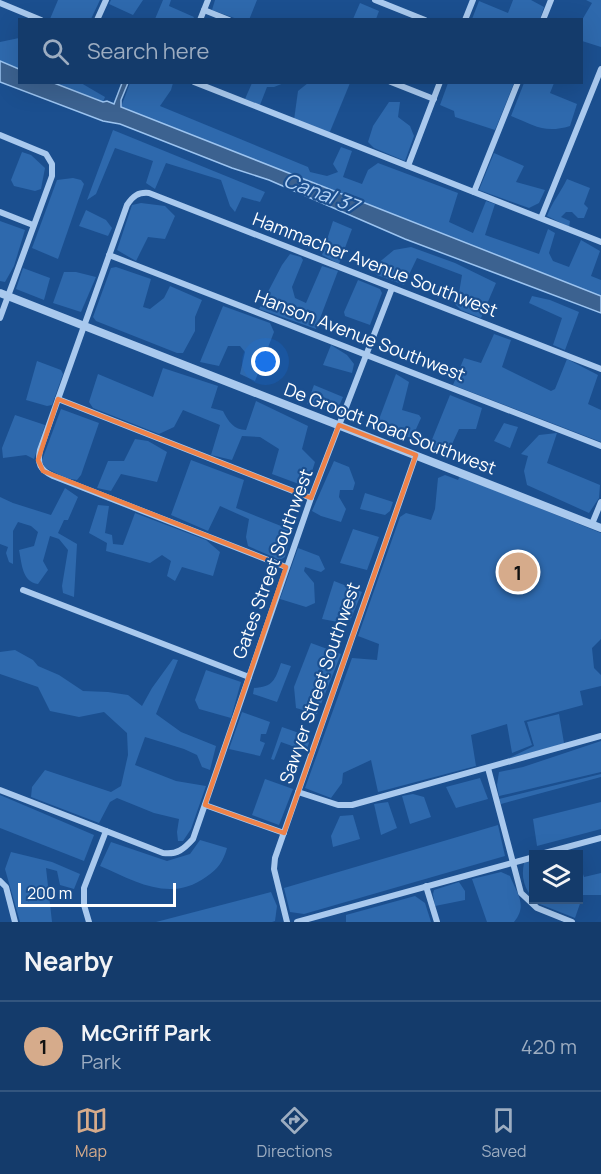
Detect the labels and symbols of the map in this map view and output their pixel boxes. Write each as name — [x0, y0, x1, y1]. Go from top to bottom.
water label: Canal 37 — [280, 166, 365, 220]
street label: Hammacher Avenue Southwest — [250, 206, 501, 322]
street label: Hanson Avenue Southwest — [252, 284, 469, 386]
your location — [251, 347, 280, 376]
street label: De Groodt Road Southwest — [281, 377, 500, 480]
street label: Gates Street Southwest — [226, 465, 318, 662]
pin: 1 — [498, 550, 538, 594]
street label: Sawyer Street Southwest — [273, 579, 365, 787]
scale bar — [18, 880, 176, 908]

